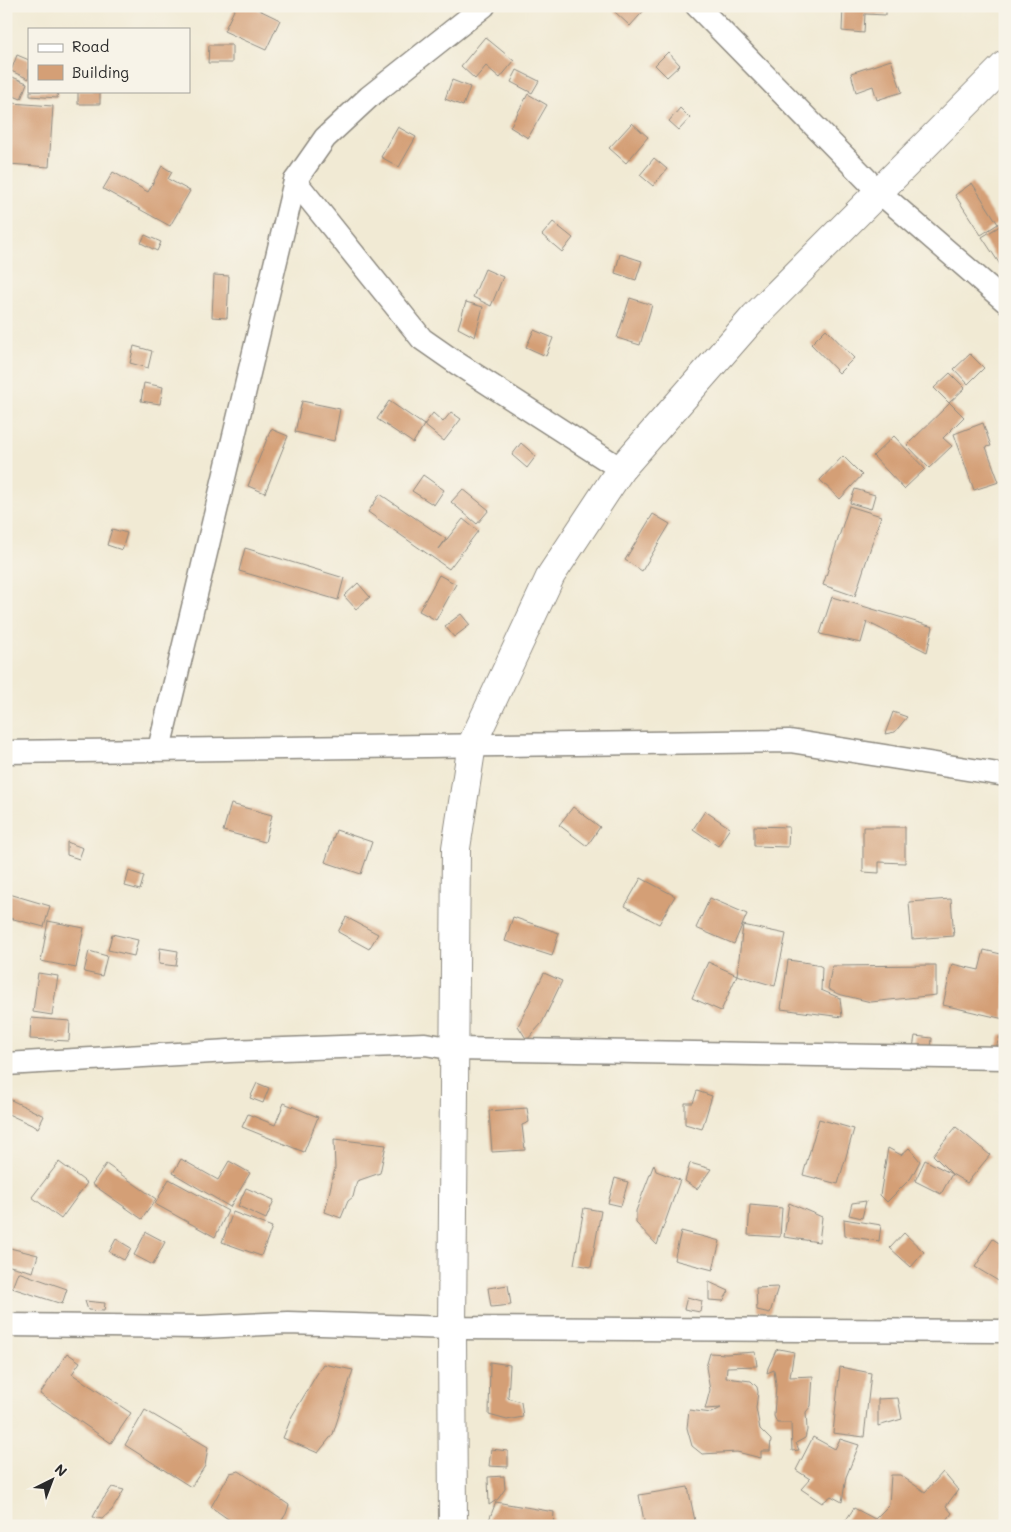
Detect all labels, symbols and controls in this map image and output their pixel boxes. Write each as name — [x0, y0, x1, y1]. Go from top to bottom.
legend — [28, 28, 190, 92]
text: Road — [72, 36, 109, 56]
text: Building — [72, 62, 129, 82]
north arrow — [28, 1454, 78, 1504]
text: N — [51, 1459, 71, 1481]

